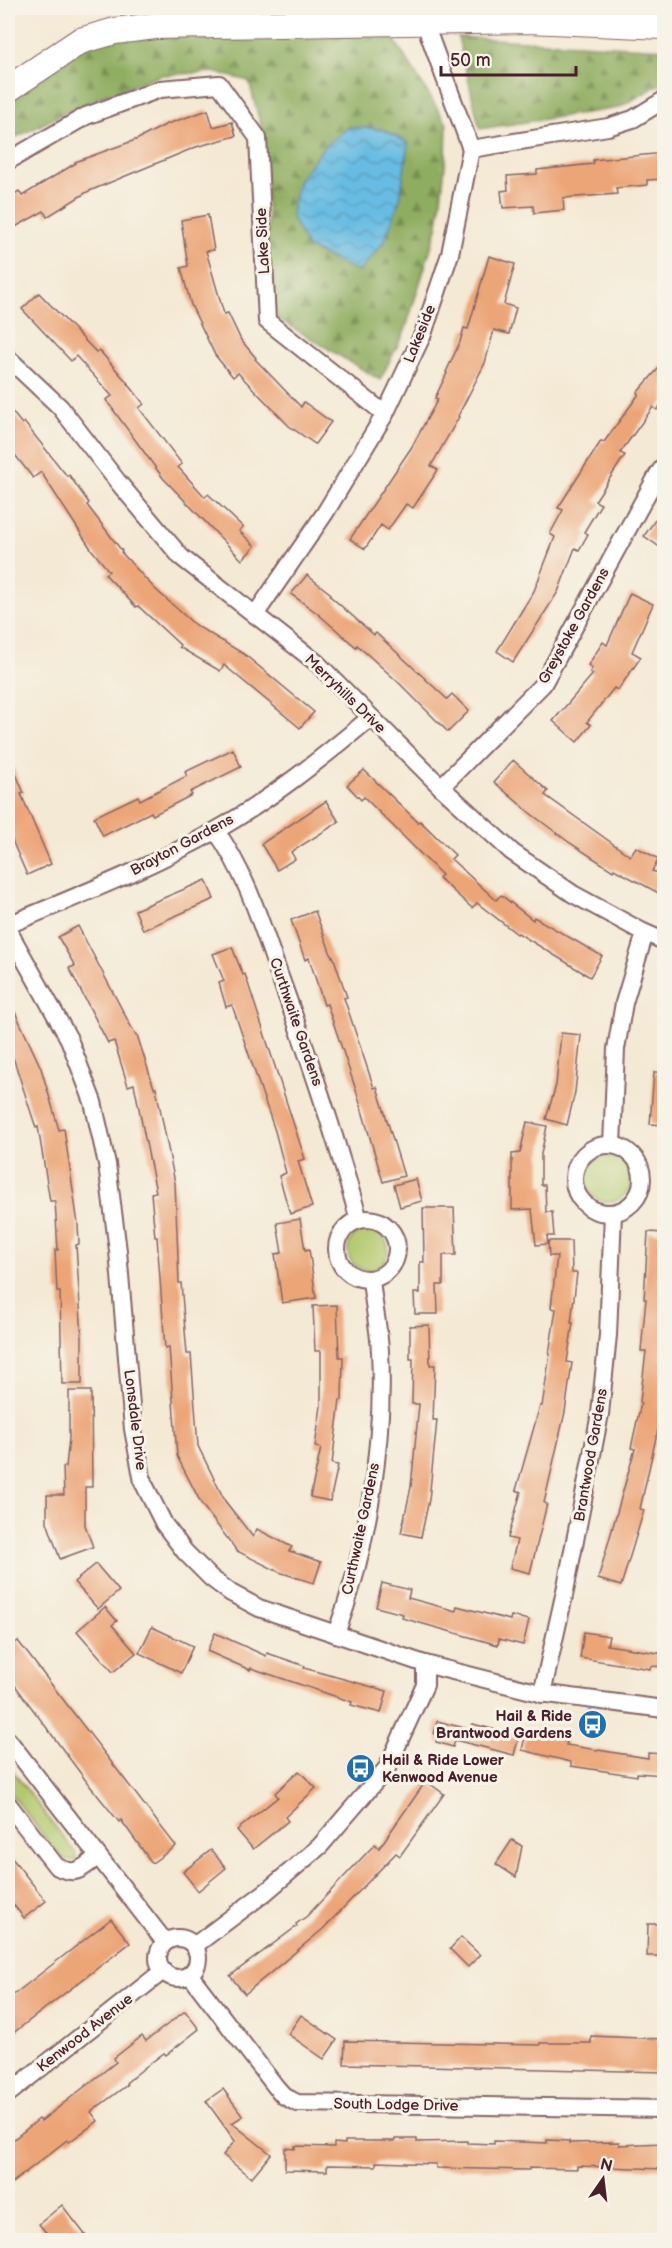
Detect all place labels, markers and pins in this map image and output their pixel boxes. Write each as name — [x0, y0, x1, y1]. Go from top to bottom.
place label: Hail & Ride Brantwood Gardens — [436, 1707, 572, 1743]
bus stop icon: Hail & Ride Brantwood Gardens — [577, 1709, 609, 1741]
place label: Hail & Ride Lower Kenwood Avenue — [382, 1751, 505, 1787]
bus stop icon: Hail & Ride Lower Kenwood Avenue — [345, 1753, 377, 1785]

